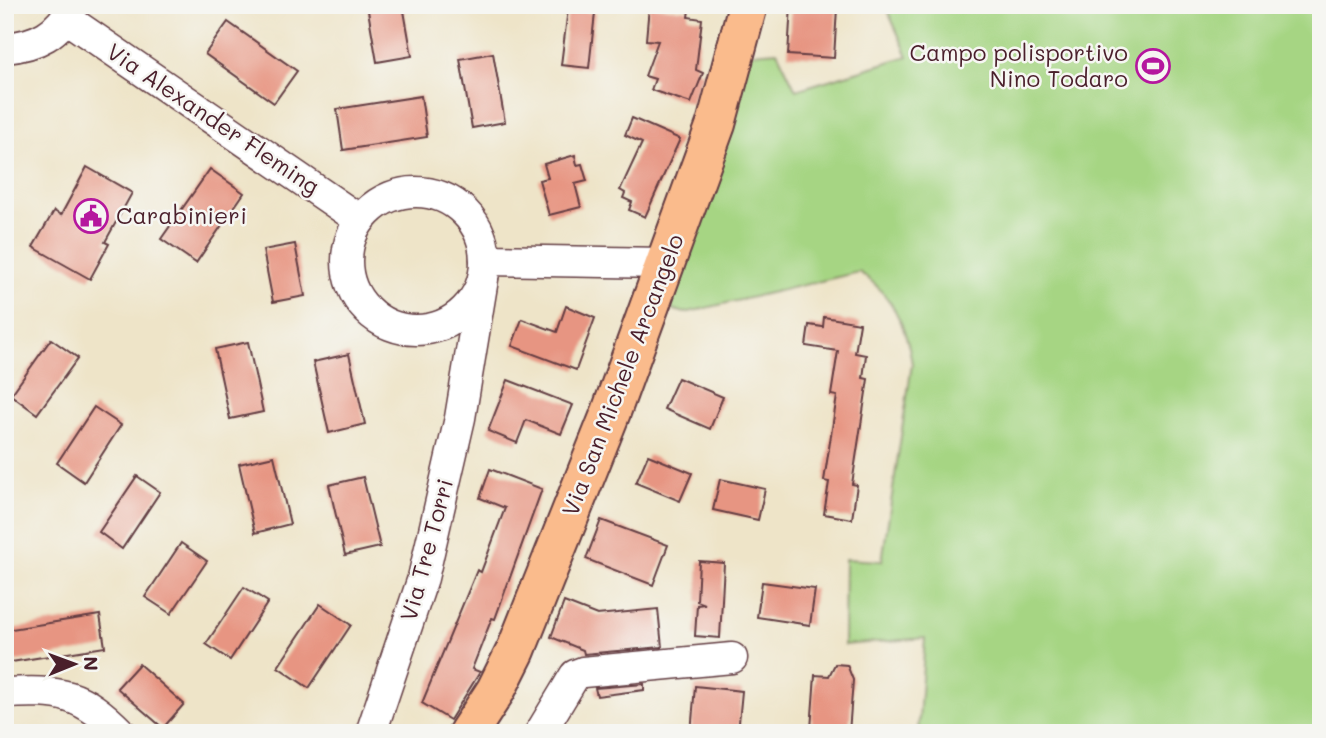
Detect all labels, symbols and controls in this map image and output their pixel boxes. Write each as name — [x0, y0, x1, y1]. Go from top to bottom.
street label: Via Alexander Fleming — [101, 36, 326, 201]
place label: Campo polisportivo Nino Todaro — [910, 37, 1128, 93]
sports icon: Campo polisportivo Nino Todaro — [1134, 47, 1172, 85]
public building icon: Carabinieri — [72, 197, 110, 235]
place label: Carabinieri — [116, 200, 247, 230]
street label: Via San Michele Arcangelo — [554, 229, 690, 520]
street label: Via Tre Torri — [393, 475, 459, 624]
north arrow — [38, 630, 108, 700]
text: N — [79, 656, 104, 671]

